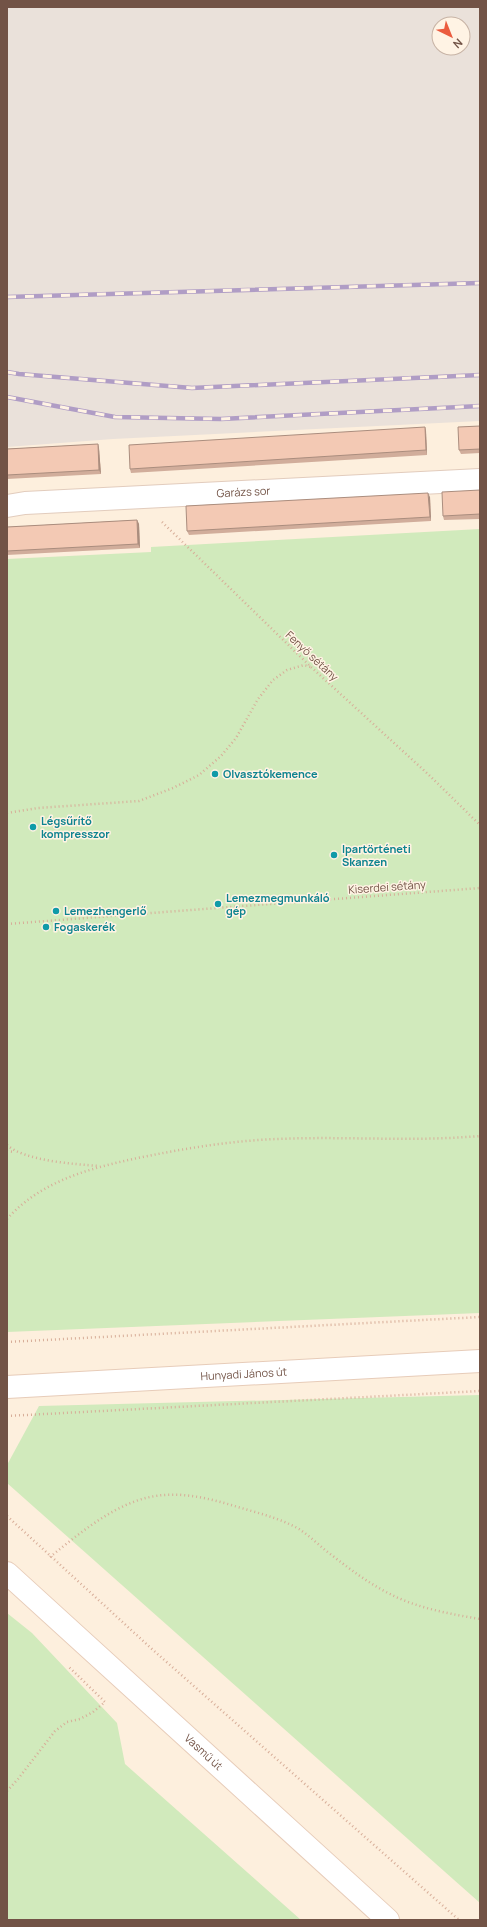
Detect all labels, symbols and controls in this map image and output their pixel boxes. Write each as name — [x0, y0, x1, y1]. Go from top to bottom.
north arrow — [431, 16, 471, 56]
text: N — [450, 35, 466, 52]
street label: Garázs sor — [216, 483, 271, 500]
street label: Fenyő sétány — [283, 627, 342, 684]
place label: Olvasztókemence — [223, 766, 318, 781]
marker: Olvasztókemence — [210, 769, 220, 779]
place label: Légsűrítő kompresszor — [41, 813, 110, 841]
marker: Légsűrítő kompresszor — [28, 822, 38, 832]
place label: Ipartörténeti Skanzen — [342, 841, 411, 869]
marker: Ipartörténeti Skanzen — [329, 850, 339, 860]
street label: Kiserdei sétány — [348, 876, 426, 897]
place label: Lemezmegmunkáló gép — [226, 890, 330, 918]
marker: Lemezmegmunkáló gép — [213, 899, 223, 909]
place label: Lemezhengerlő — [64, 903, 147, 918]
marker: Lemezhengerlő — [51, 906, 61, 916]
place label: Fogaskerék — [54, 919, 116, 934]
marker: Fogaskerék — [41, 922, 51, 932]
street label: Hunyadi János út — [200, 1364, 287, 1383]
street label: Vasmű út — [182, 1730, 226, 1773]

